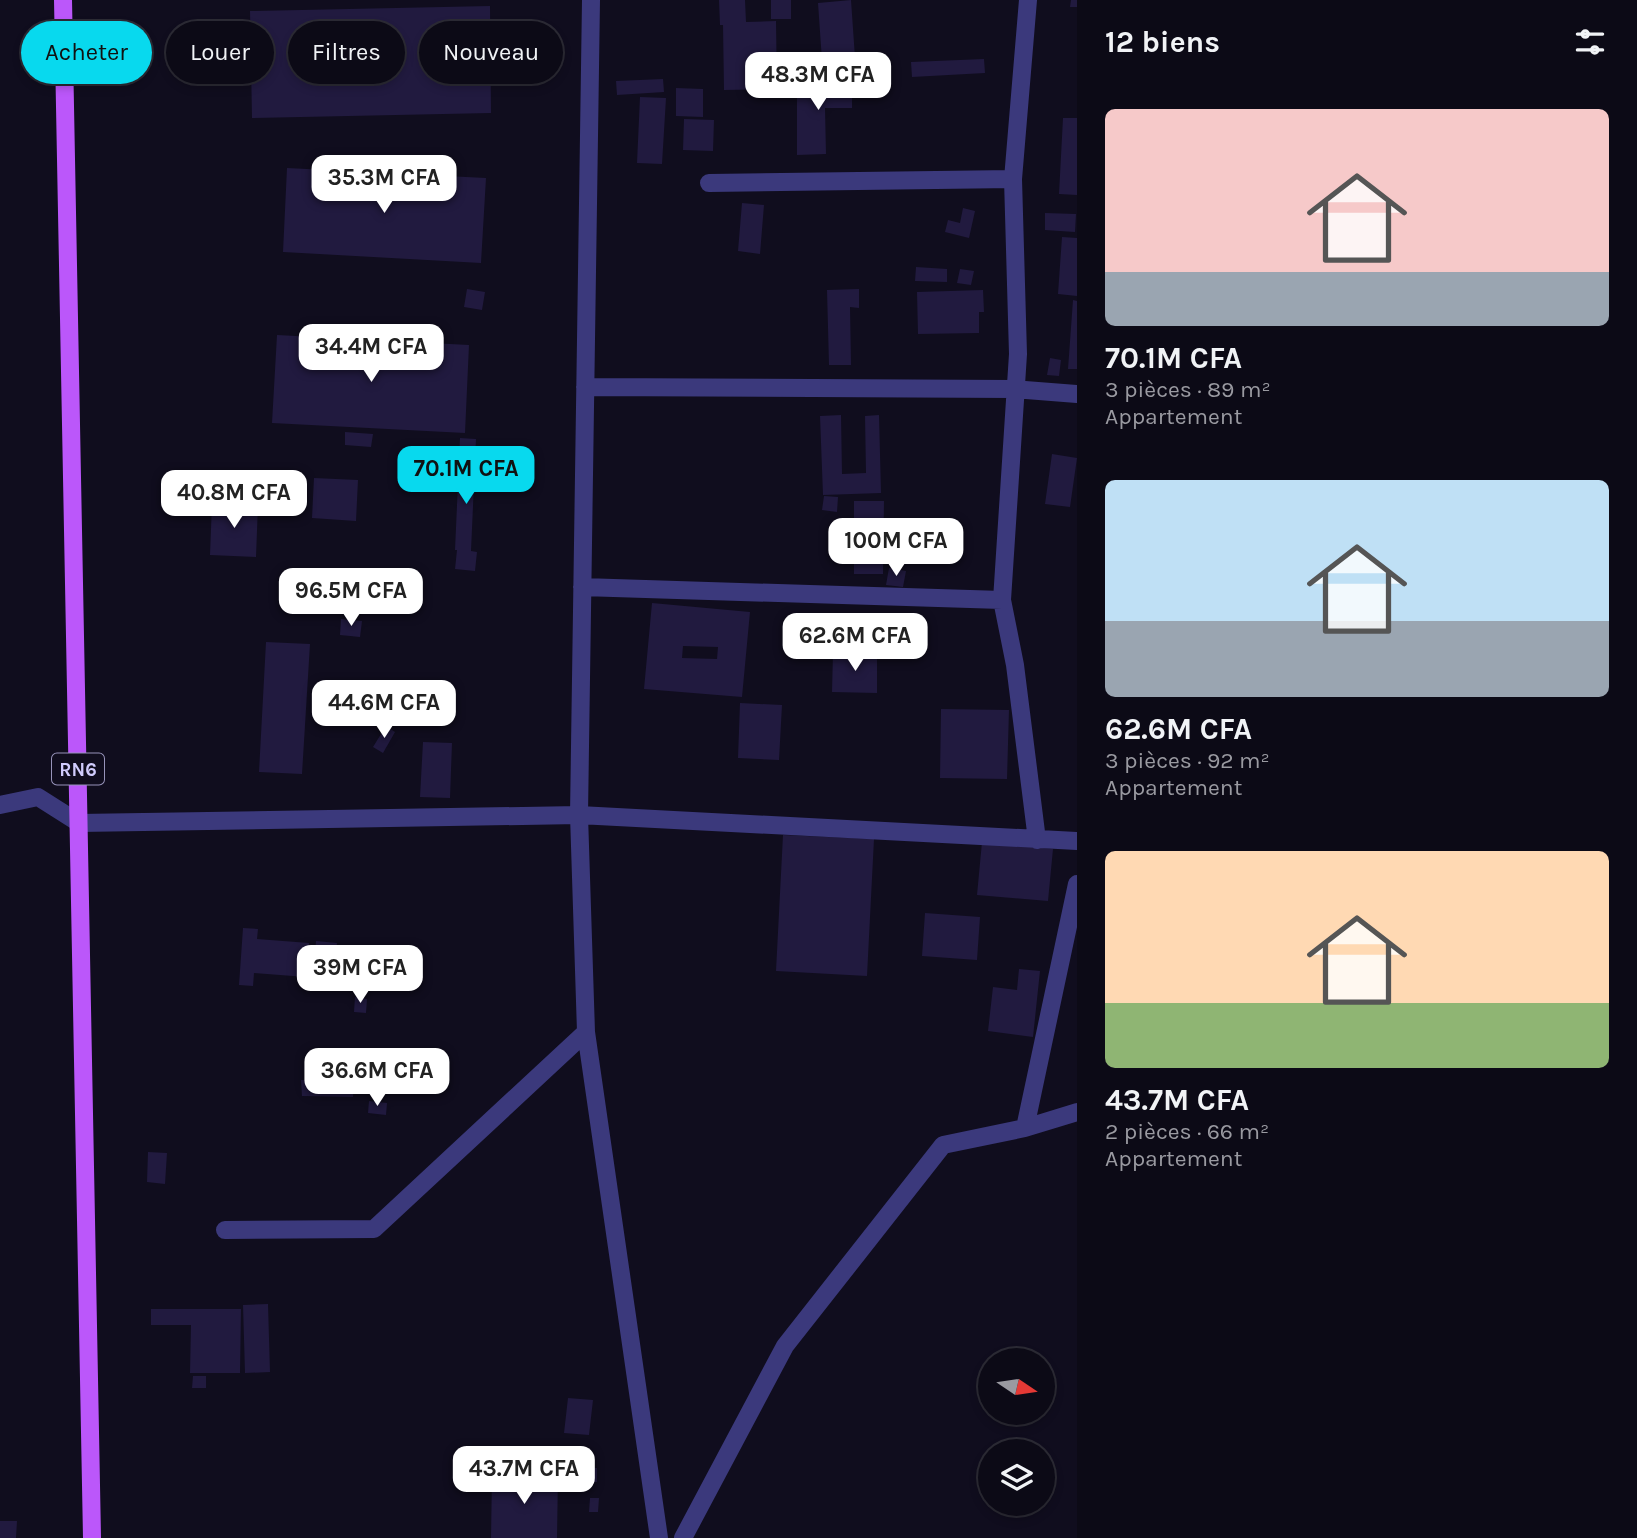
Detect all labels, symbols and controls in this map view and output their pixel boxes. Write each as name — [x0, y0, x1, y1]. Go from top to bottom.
chip: Acheter — [21, 21, 152, 84]
chip: Louer — [166, 21, 274, 84]
chip: Filtres — [288, 21, 405, 84]
chip: Nouveau — [419, 21, 563, 84]
icon: filters — [1571, 23, 1609, 61]
text: 12 biens — [1105, 24, 1220, 60]
pin: 48.3M CFA — [738, 52, 898, 112]
text: 48.3M CFA — [761, 61, 875, 88]
icon: home — [1294, 155, 1420, 281]
pin: 35.3M CFA — [304, 156, 464, 215]
text: 35.3M CFA — [328, 164, 440, 191]
pin: 34.4M CFA — [291, 324, 451, 384]
text: 34.4M CFA — [315, 333, 427, 360]
text: 70.1M CFA — [1105, 340, 1242, 376]
text: 3 pièces · 89 m² — [1105, 376, 1271, 403]
text: Appartement — [1105, 403, 1242, 430]
pin: 70.1M CFA — [386, 447, 546, 506]
text: 70.1M CFA — [413, 455, 519, 482]
pin: 40.8M CFA — [154, 470, 314, 530]
text: 40.8M CFA — [177, 479, 291, 506]
pin: 100M CFA — [824, 518, 968, 578]
icon: home — [1294, 526, 1420, 652]
text: 100M CFA — [844, 527, 948, 554]
pin: 96.5M CFA — [271, 568, 431, 628]
text: 96.5M CFA — [295, 577, 407, 604]
pin: 62.6M CFA — [775, 614, 935, 673]
text: 62.6M CFA — [799, 622, 911, 649]
pin: 44.6M CFA — [304, 680, 464, 740]
text: 44.6M CFA — [328, 689, 440, 716]
text: 62.6M CFA — [1105, 711, 1252, 747]
text: 3 pièces · 92 m² — [1105, 747, 1270, 774]
road number: RN6 — [52, 754, 104, 784]
text: Appartement — [1105, 774, 1242, 801]
icon: home — [1294, 897, 1420, 1023]
pin: 39M CFA — [295, 946, 425, 1005]
text: 39M CFA — [313, 954, 407, 981]
pin: 36.6M CFA — [297, 1048, 457, 1108]
text: 36.6M CFA — [320, 1057, 434, 1084]
text: 43.7M CFA — [1105, 1082, 1249, 1118]
text: 2 pièces · 66 m² — [1105, 1118, 1269, 1145]
text: Appartement — [1105, 1145, 1242, 1172]
north arrow — [978, 1348, 1055, 1424]
map controls — [978, 1348, 1055, 1516]
button: layers — [978, 1439, 1055, 1516]
pin: 43.7M CFA — [444, 1446, 604, 1506]
text: 43.7M CFA — [469, 1455, 579, 1482]

